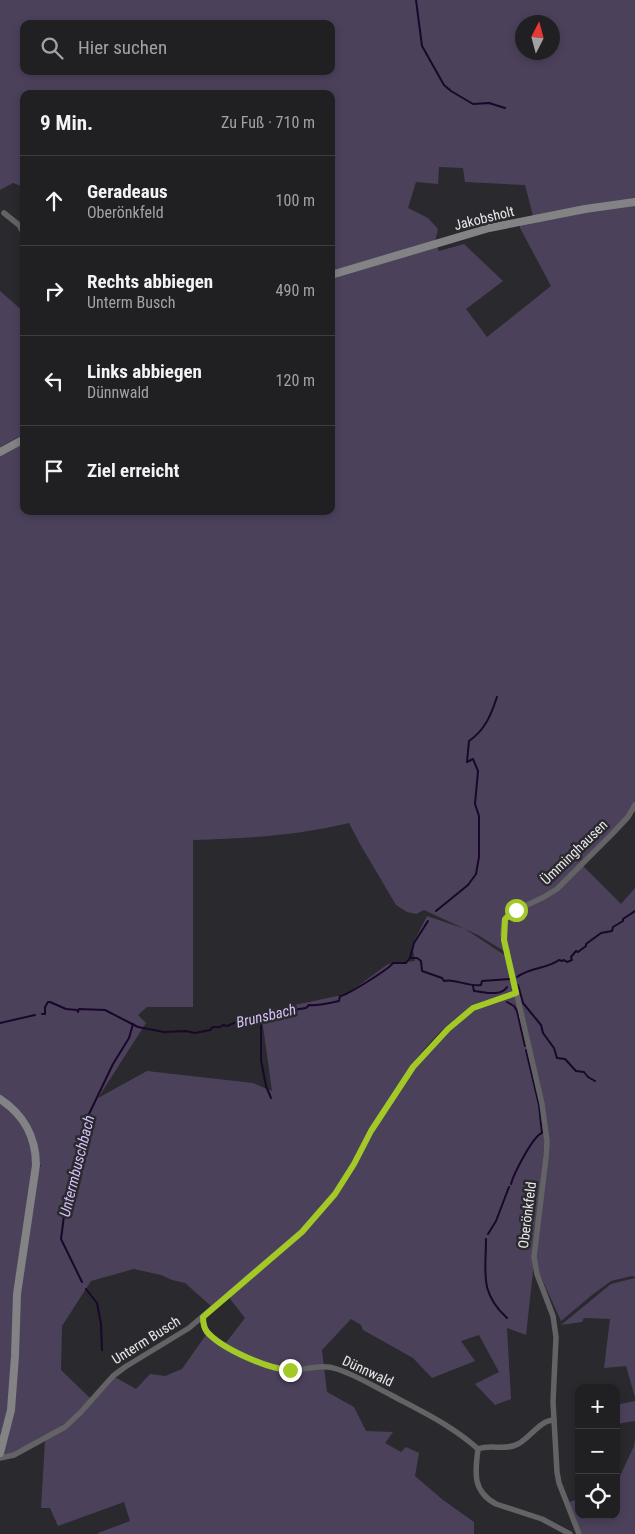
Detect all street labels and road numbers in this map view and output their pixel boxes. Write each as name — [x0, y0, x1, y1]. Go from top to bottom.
street label: Jakobsholt — [452, 203, 516, 233]
street label: Ümminghausen — [538, 816, 610, 888]
street label: Oberönkfeld — [515, 1181, 539, 1249]
street label: Unterm Busch — [109, 1313, 183, 1367]
street label: Dünnwald — [340, 1352, 396, 1390]

